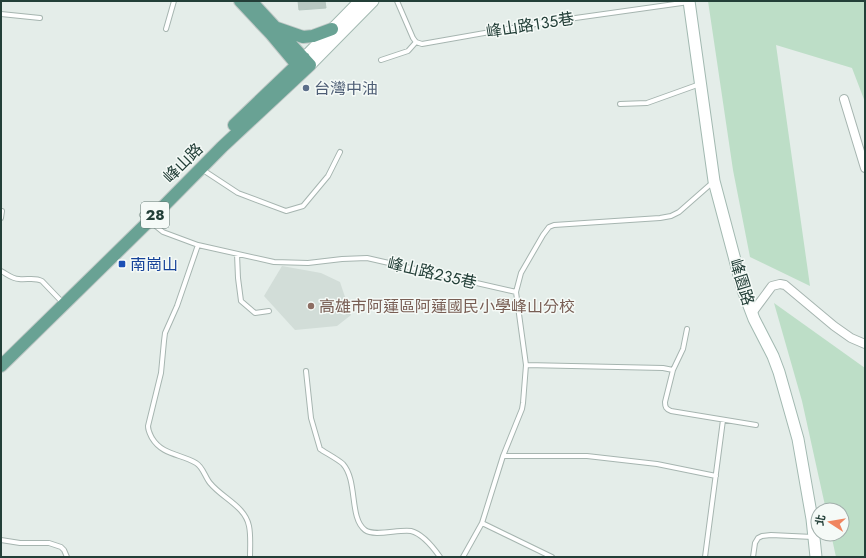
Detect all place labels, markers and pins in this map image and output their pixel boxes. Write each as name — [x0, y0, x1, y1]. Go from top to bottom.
place label: 台灣中油 — [314, 77, 378, 100]
marker: 台灣中油 — [301, 83, 311, 93]
place label: 南崗山 — [130, 253, 178, 276]
marker: 南崗山 — [117, 259, 127, 269]
place label: 高雄市阿蓮區阿蓮國民小學峰山分校 — [319, 295, 575, 318]
marker: 高雄市阿蓮區阿蓮國民小學峰山分校 — [306, 301, 316, 311]

